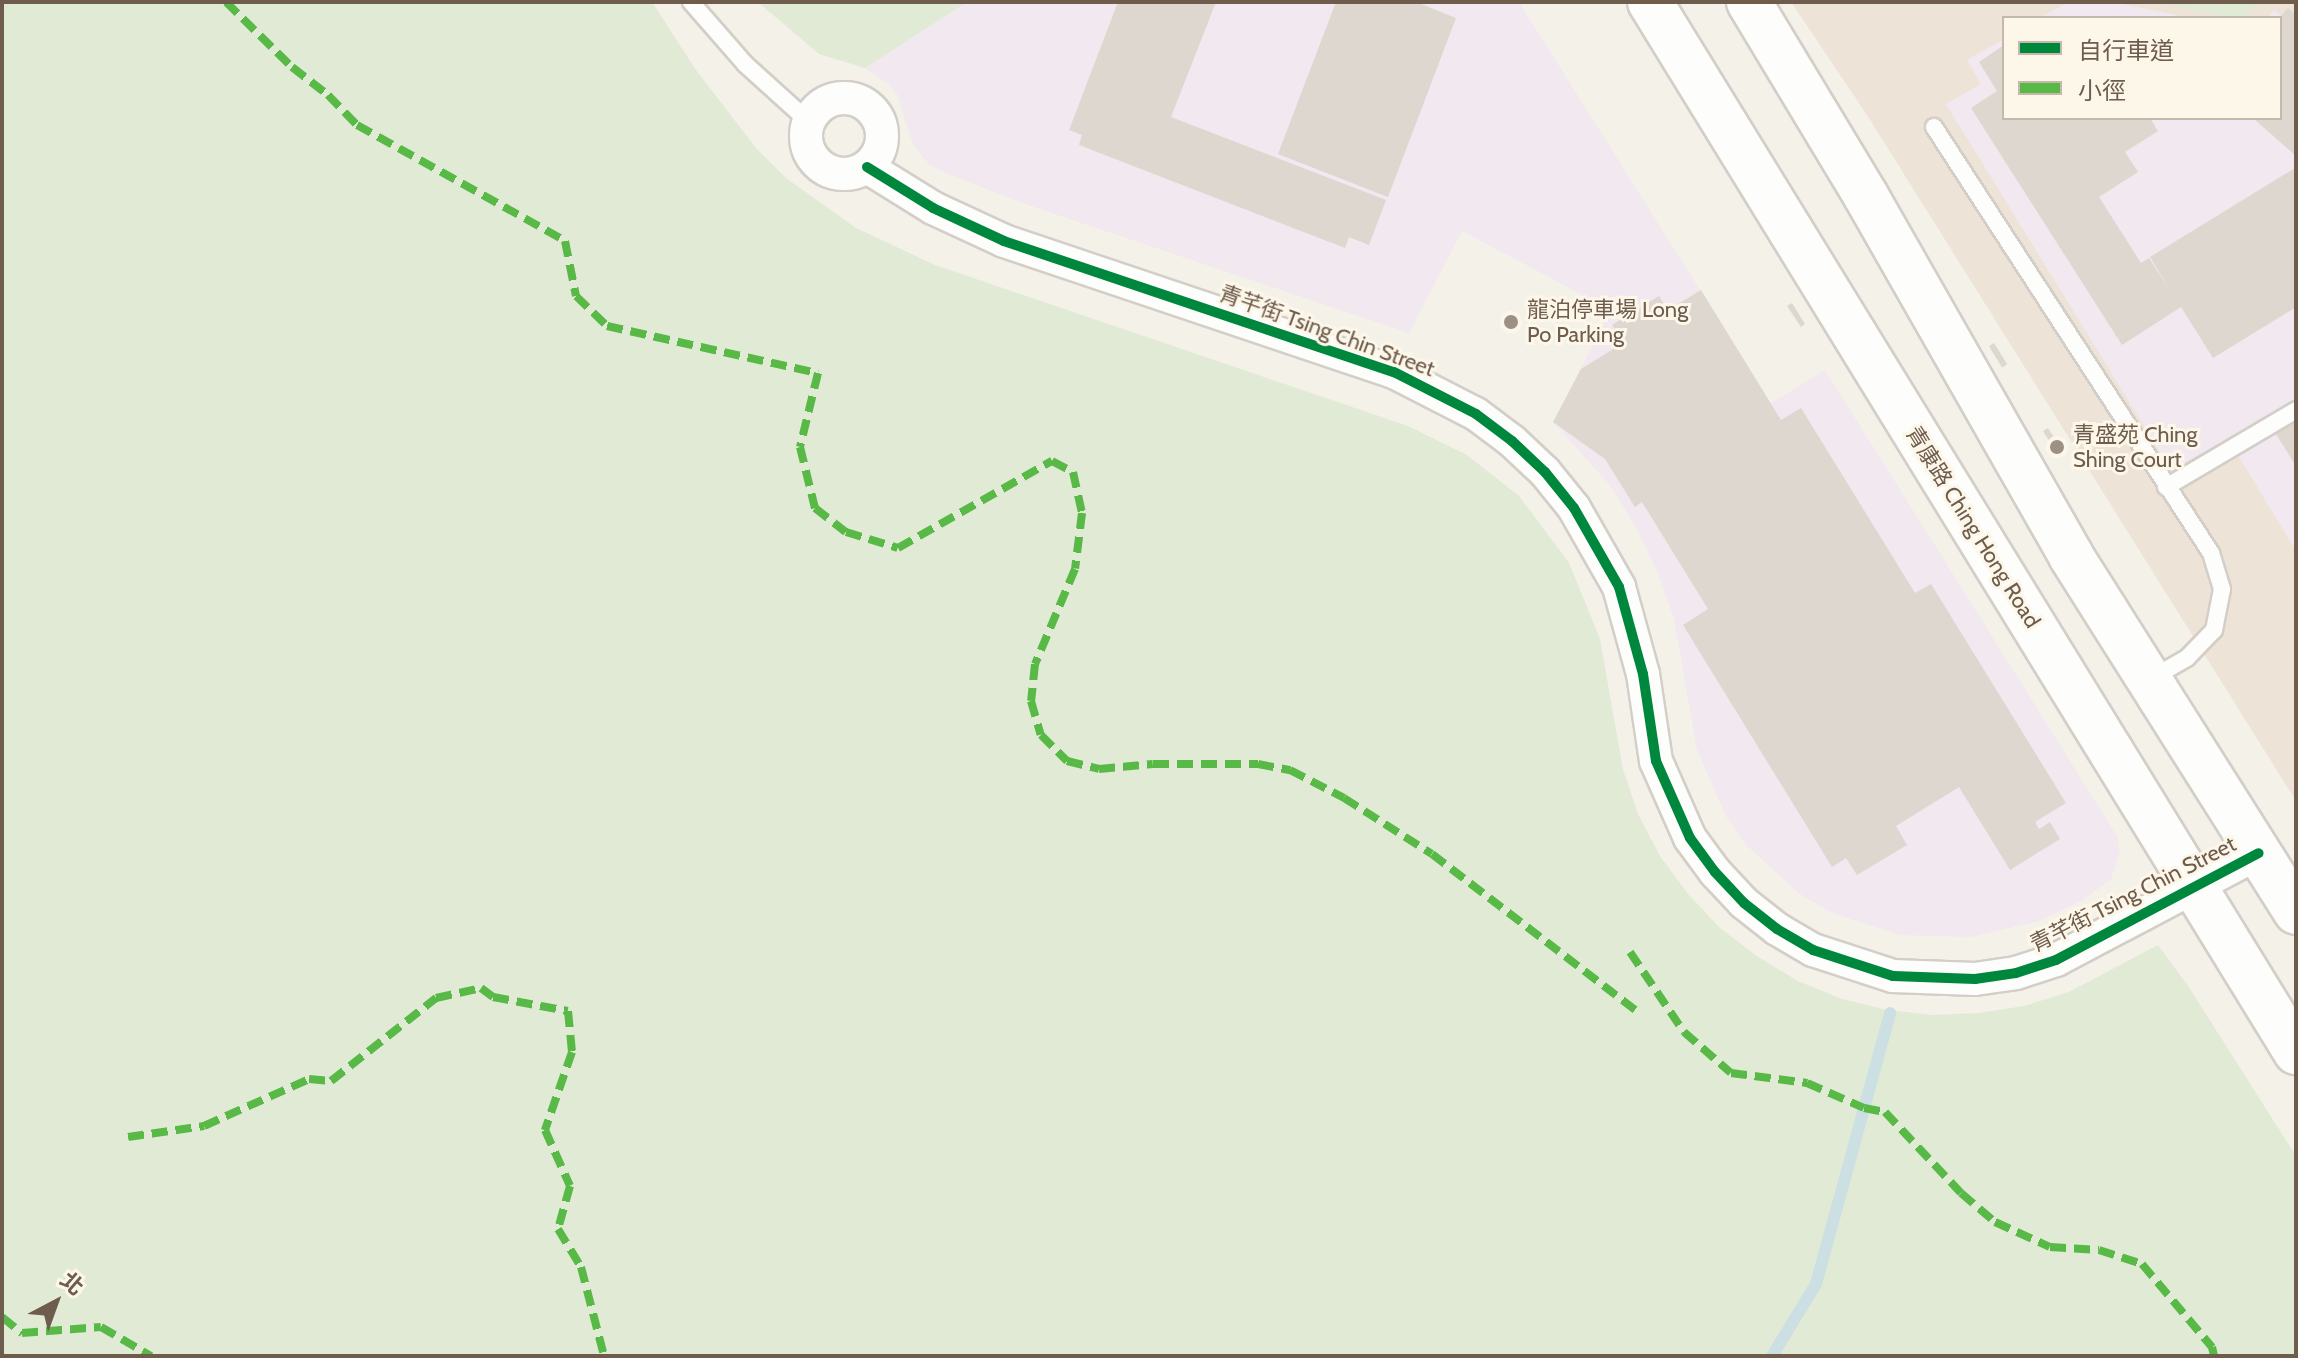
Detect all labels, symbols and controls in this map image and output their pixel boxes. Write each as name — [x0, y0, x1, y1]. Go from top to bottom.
legend — [2002, 16, 2282, 120]
text: 自行車道 — [2078, 36, 2174, 65]
text: 小徑 — [2078, 76, 2126, 105]
street label: 青芊街 Tsing Chin Street — [1216, 280, 1438, 382]
place label: 龍泊停車場 Long Po Parking — [1527, 296, 1688, 348]
marker: 龍泊停車場 Long Po Parking — [1502, 313, 1520, 331]
street label: 青康路 Ching Hong Road — [1900, 421, 2046, 633]
place label: 青盛苑 Ching Shing Court — [2073, 421, 2197, 472]
marker: 青盛苑 Ching Shing Court — [2048, 438, 2066, 456]
street label: 青芊街 Tsing Chin Street — [2026, 831, 2240, 957]
north arrow — [16, 1262, 96, 1342]
text: 北 — [55, 1266, 89, 1301]

